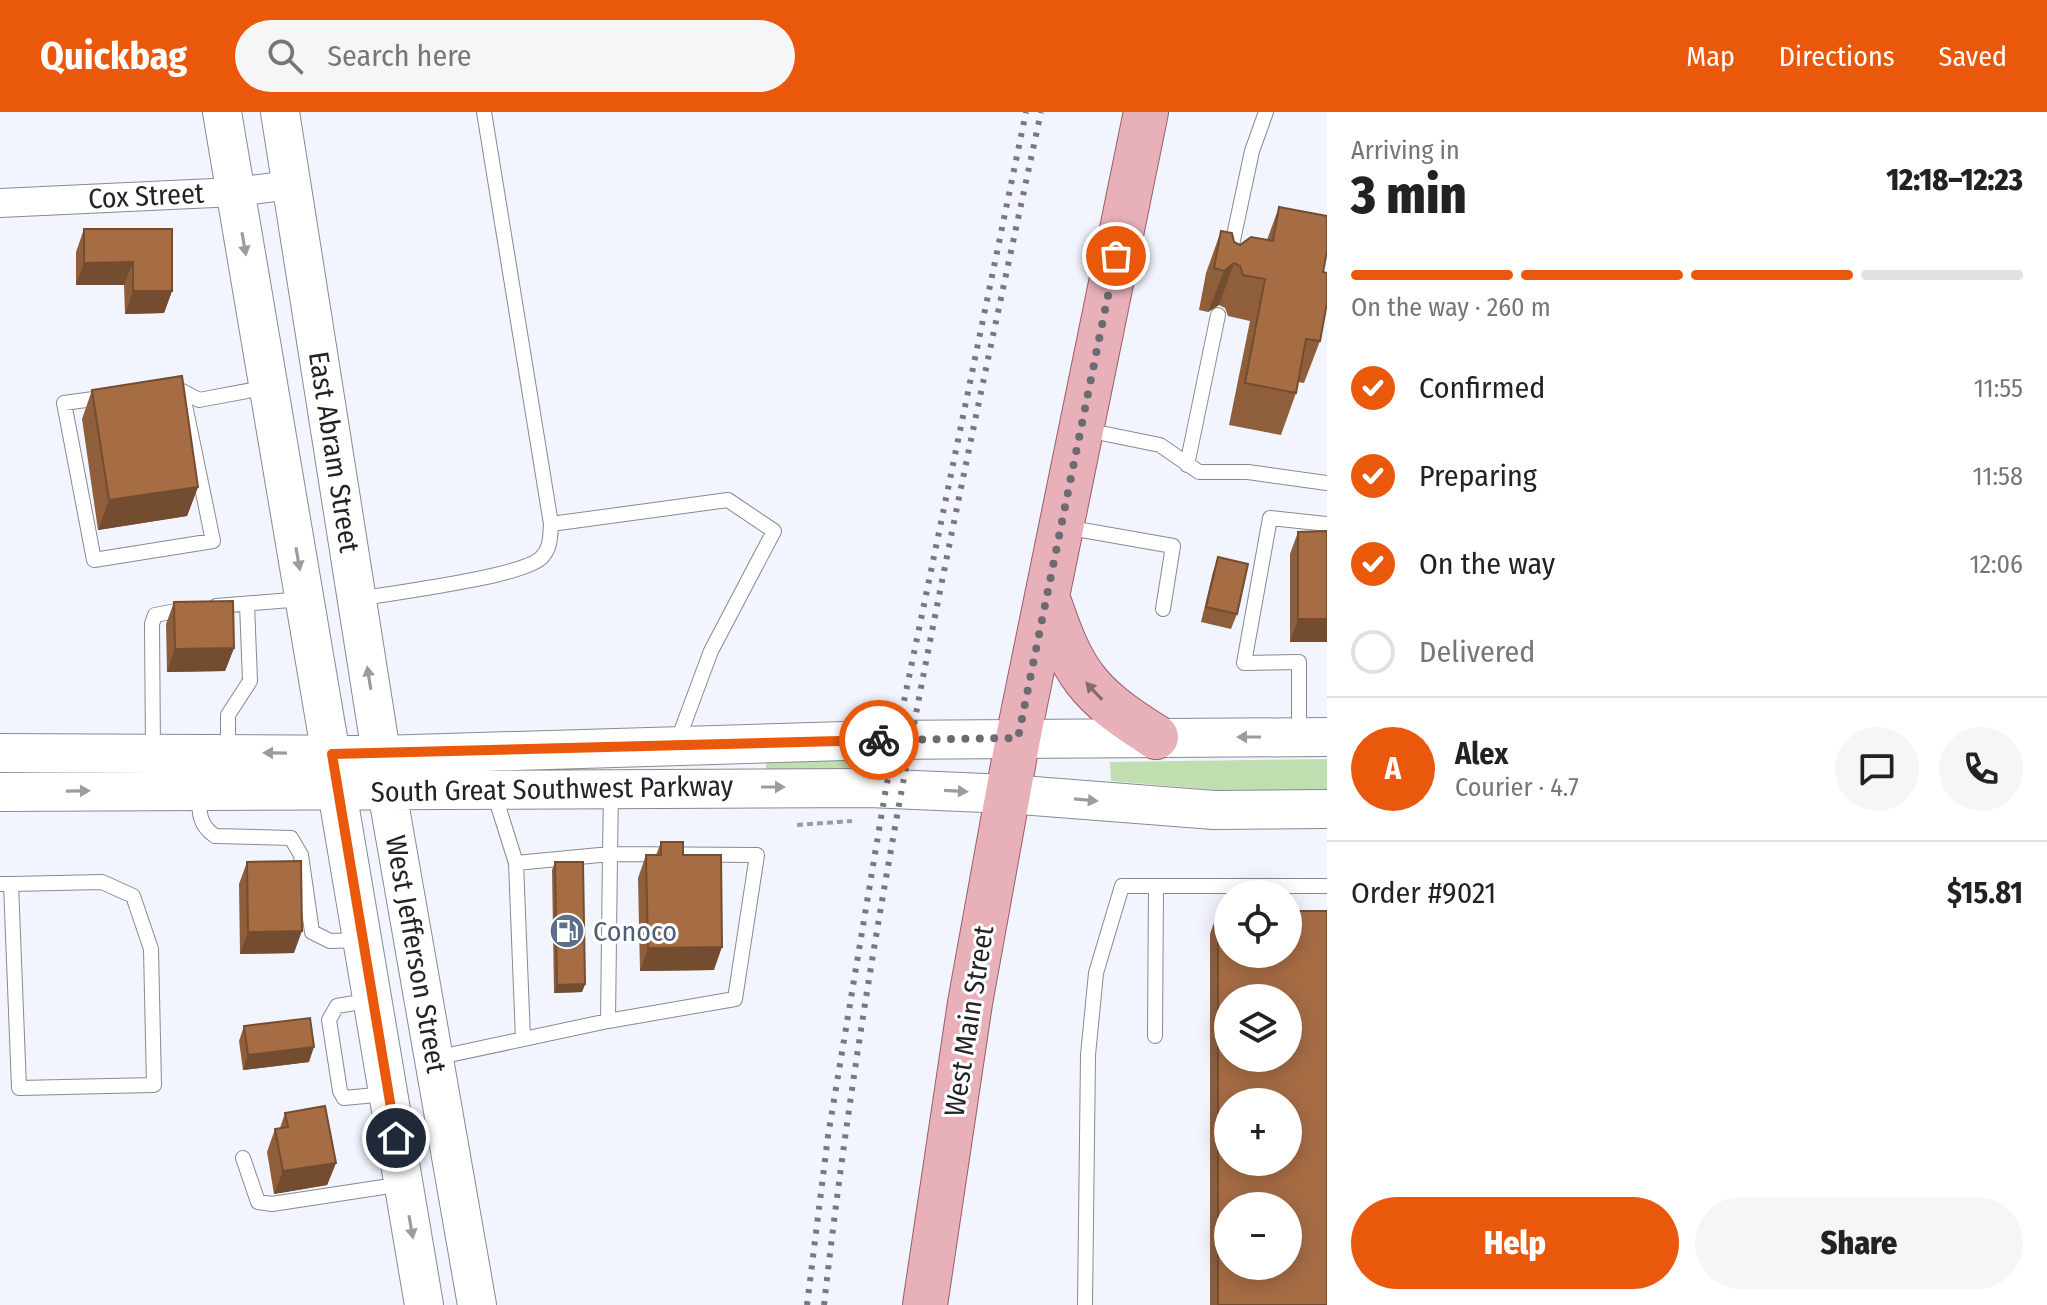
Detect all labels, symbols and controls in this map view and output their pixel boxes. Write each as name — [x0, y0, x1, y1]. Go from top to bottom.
search box — [235, 20, 795, 92]
text: Quickbag — [40, 33, 187, 79]
icon: search — [263, 34, 307, 78]
text: Search here — [327, 38, 472, 74]
text: Map — [1686, 40, 1735, 73]
text: Directions — [1779, 40, 1895, 73]
text: Saved — [1939, 40, 2007, 73]
text: Arriving in — [1351, 135, 1460, 166]
text: 12:18–12:23 — [1886, 162, 2023, 198]
text: 3 min — [1351, 164, 1467, 227]
street label: Cox Street — [87, 176, 206, 216]
pin — [1082, 222, 1150, 290]
one-way arrow — [239, 232, 251, 257]
icon: bag — [1094, 234, 1138, 278]
text: On the way · 260 m — [1351, 292, 1551, 323]
street label: East Abram Street — [302, 349, 366, 556]
icon: check — [1351, 366, 1395, 410]
text: Confirmed — [1419, 370, 1545, 406]
text: 11:55 — [1974, 373, 2023, 404]
icon: check — [1351, 454, 1395, 498]
text: Preparing — [1419, 458, 1537, 494]
text: 11:58 — [1973, 461, 2023, 492]
icon: check — [1351, 542, 1395, 586]
text: On the way — [1419, 546, 1555, 582]
one-way arrow — [293, 547, 305, 572]
text: 12:06 — [1969, 549, 2023, 580]
text: Delivered — [1419, 634, 1535, 670]
one-way arrow — [362, 665, 375, 690]
one-way arrow — [1086, 682, 1104, 701]
courier — [839, 700, 919, 780]
icon: bike — [857, 718, 901, 762]
button: chat — [1835, 727, 1919, 811]
button: phone — [1939, 727, 2023, 811]
one-way arrow — [1236, 731, 1261, 743]
text: Alex — [1455, 736, 1508, 772]
one-way arrow — [262, 747, 287, 759]
text: A — [1385, 751, 1401, 787]
street label: South Great Southwest Parkway — [371, 769, 734, 809]
text: Courier · 4.7 — [1455, 772, 1579, 803]
one-way arrow — [761, 781, 786, 794]
one-way arrow — [66, 785, 91, 797]
one-way arrow — [944, 785, 969, 798]
one-way arrow — [1074, 793, 1099, 806]
street label: West Jefferson Street — [379, 833, 453, 1076]
text: Order #9021 — [1351, 875, 1496, 911]
text: $15.81 — [1947, 875, 2023, 911]
map controls — [1214, 880, 1302, 1280]
button: locate — [1214, 880, 1302, 968]
fuel station icon: Conoco — [548, 912, 586, 950]
place label: Conoco — [593, 915, 677, 948]
street label: West Main Street — [938, 922, 1001, 1119]
button: layers — [1214, 984, 1302, 1072]
button: + — [1214, 1088, 1302, 1176]
pin — [362, 1104, 430, 1172]
icon: home — [374, 1116, 418, 1160]
button: − — [1214, 1192, 1302, 1280]
button: Help — [1351, 1197, 1679, 1289]
button: Share — [1695, 1197, 2023, 1289]
one-way arrow — [405, 1215, 418, 1240]

